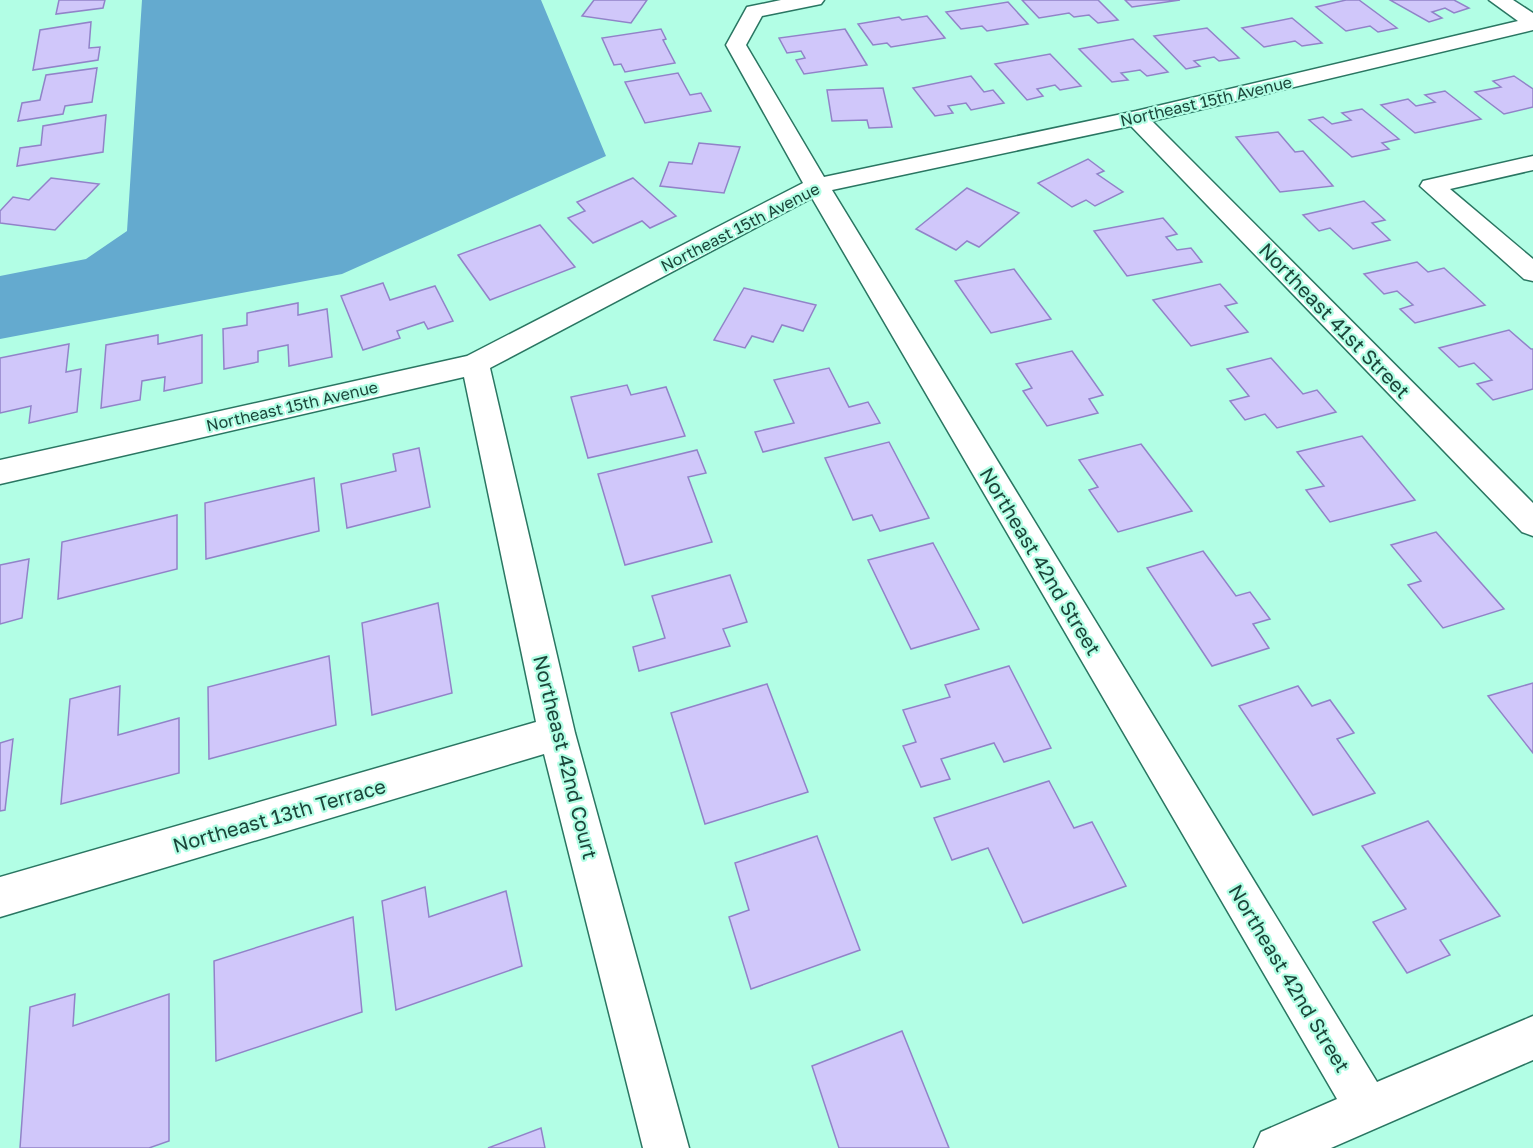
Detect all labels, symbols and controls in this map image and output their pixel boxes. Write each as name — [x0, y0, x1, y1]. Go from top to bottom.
street label: Northeast 15th Avenue — [1118, 72, 1294, 130]
street label: Northeast 15th Avenue — [657, 178, 823, 276]
street label: Northeast 41st Street — [1255, 237, 1415, 403]
street label: Northeast 15th Avenue — [204, 377, 380, 435]
street label: Northeast 42nd Street — [975, 463, 1107, 659]
street label: Northeast 42nd Court — [529, 652, 603, 862]
street label: Northeast 13th Terrace — [170, 773, 388, 857]
street label: Northeast 42nd Street — [1224, 880, 1356, 1076]

